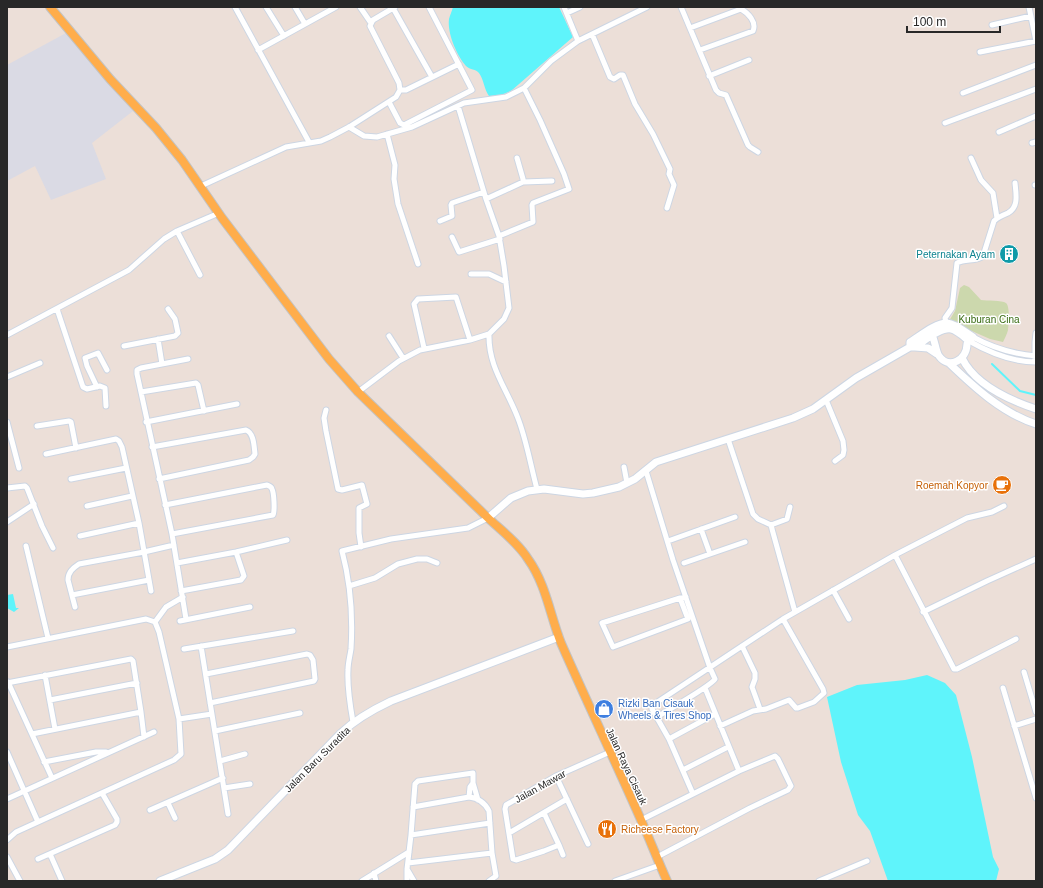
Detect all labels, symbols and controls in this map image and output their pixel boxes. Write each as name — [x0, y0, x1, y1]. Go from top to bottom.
scale bar — [907, 8, 1000, 34]
text: 100 m — [913, 15, 946, 29]
building icon: Peternakan Ayam — [998, 243, 1020, 265]
place label: Peternakan Ayam — [916, 249, 995, 260]
park label: Kuburan Cina — [958, 314, 1020, 325]
cafe icon: Roemah Kopyor — [991, 474, 1013, 496]
place label: Roemah Kopyor — [916, 480, 989, 491]
shop icon: Rizki Ban Cisauk Wheels & Tires Shop — [593, 698, 615, 720]
place label: Rizki Ban Cisauk Wheels & Tires Shop — [618, 698, 712, 721]
street label: Jalan Baru Suradita — [282, 724, 353, 794]
street label: Jalan Raya Cisauk — [604, 726, 650, 807]
street label: Jalan Mawar — [513, 768, 568, 805]
restaurant icon: Richeese Factory — [596, 818, 618, 840]
place label: Richeese Factory — [621, 824, 699, 835]

